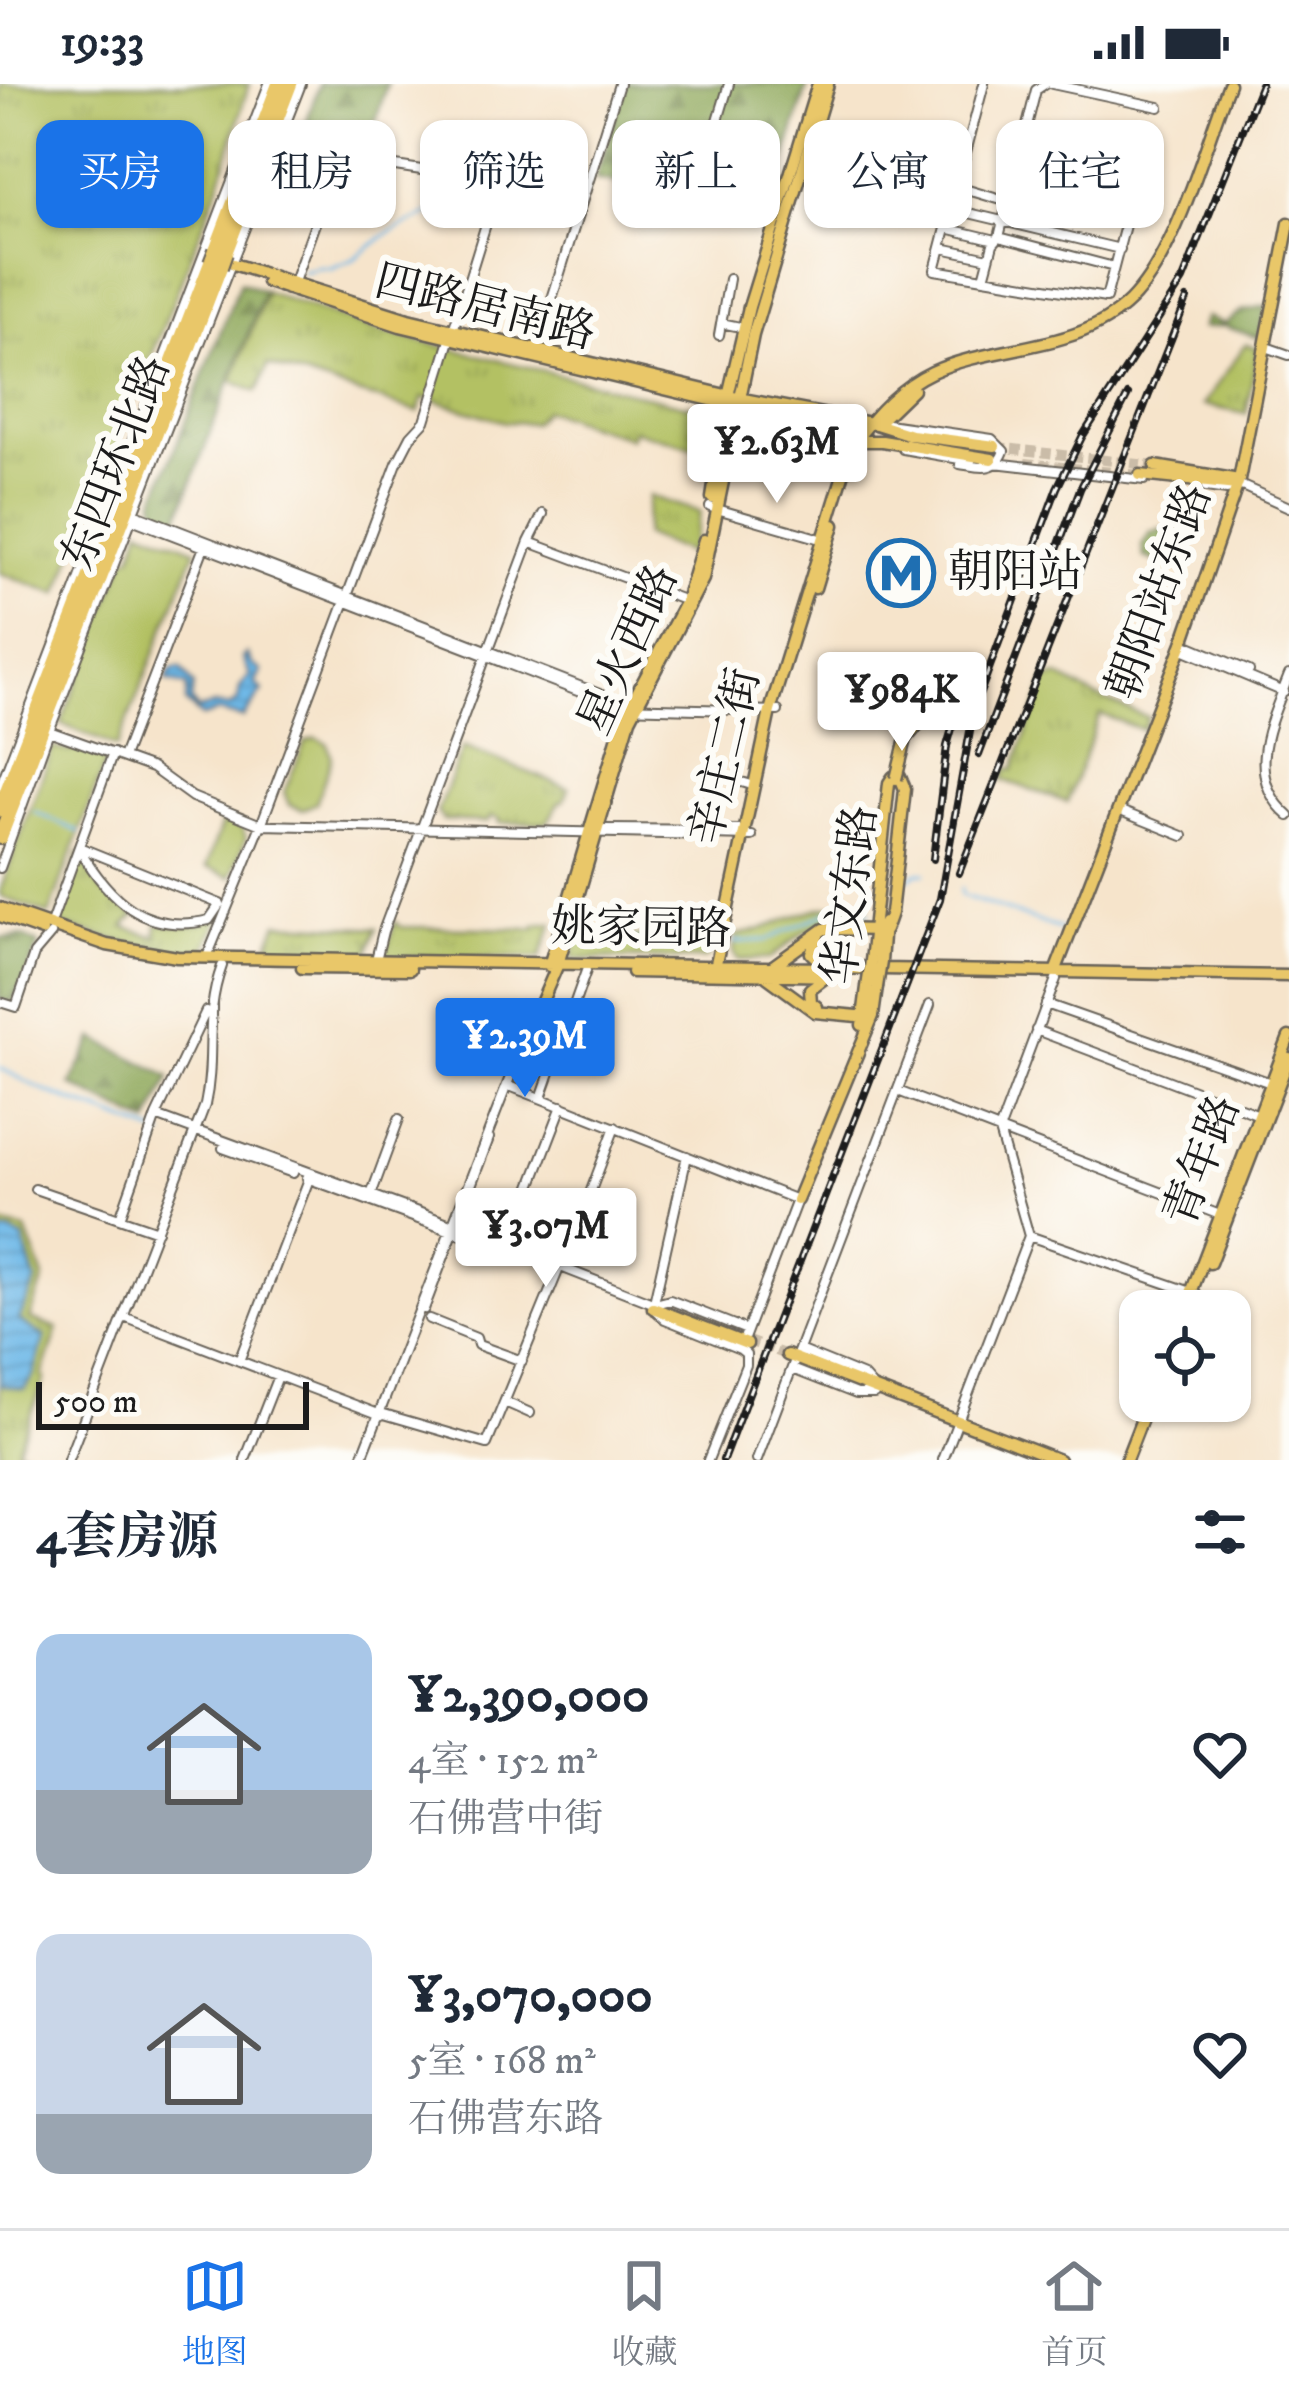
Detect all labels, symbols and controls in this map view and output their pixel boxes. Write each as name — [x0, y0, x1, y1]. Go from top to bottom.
text: 19:33 — [60, 14, 144, 70]
chip: 买房 — [36, 120, 204, 228]
chip: 租房 — [228, 120, 396, 228]
chip: 筛选 — [420, 120, 588, 228]
chip: 新上 — [612, 120, 780, 228]
chip: 公寓 — [804, 120, 972, 228]
chip: 住宅 — [996, 120, 1164, 228]
street label: 四路居南路 — [369, 254, 601, 362]
street label: 东四环北路 — [51, 348, 183, 578]
pin: ¥2.63M — [679, 404, 875, 506]
text: ¥2.63M — [714, 418, 840, 467]
street label: 朝阳站东路 — [1095, 477, 1225, 707]
metro station icon: 朝阳站 — [866, 538, 936, 608]
place label: 朝阳站 — [948, 545, 1083, 601]
street label: 星火西路 — [567, 556, 691, 744]
pin: ¥984K — [818, 652, 986, 754]
street label: 辛庄二街 — [678, 663, 774, 851]
text: ¥984K — [844, 666, 960, 715]
street label: 华文东路 — [812, 802, 890, 988]
street label: 姚家园路 — [551, 899, 731, 959]
pin: ¥2.39M — [427, 998, 623, 1100]
text: ¥2.39M — [463, 1012, 587, 1061]
street label: 青年路 — [1153, 1088, 1253, 1234]
pin: ¥3.07M — [448, 1188, 644, 1290]
text: ¥3.07M — [482, 1202, 610, 1251]
map controls — [1119, 1290, 1251, 1422]
button: locate — [1119, 1290, 1251, 1422]
scale bar — [36, 1376, 309, 1429]
text: 500 m — [54, 1382, 138, 1423]
icon: filters — [1187, 1499, 1253, 1565]
text: 4套房源 — [36, 1506, 218, 1570]
text: ¥2,390,000 — [408, 1664, 650, 1728]
icon: home — [132, 1682, 276, 1826]
icon: heart — [1187, 1721, 1253, 1787]
text: 4室 · 152 m² — [408, 1737, 597, 1786]
text: 石佛营中街 — [408, 1795, 603, 1844]
text: ¥3,070,000 — [408, 1964, 653, 2028]
icon: home — [132, 1982, 276, 2126]
icon: heart — [1187, 2021, 1253, 2087]
text: 5室 · 168 m² — [408, 2037, 596, 2086]
text: 石佛营东路 — [408, 2095, 603, 2144]
tab: 地图 — [182, 2253, 248, 2374]
tab: 收藏 — [611, 2253, 677, 2374]
tab: 首页 — [1041, 2253, 1107, 2374]

